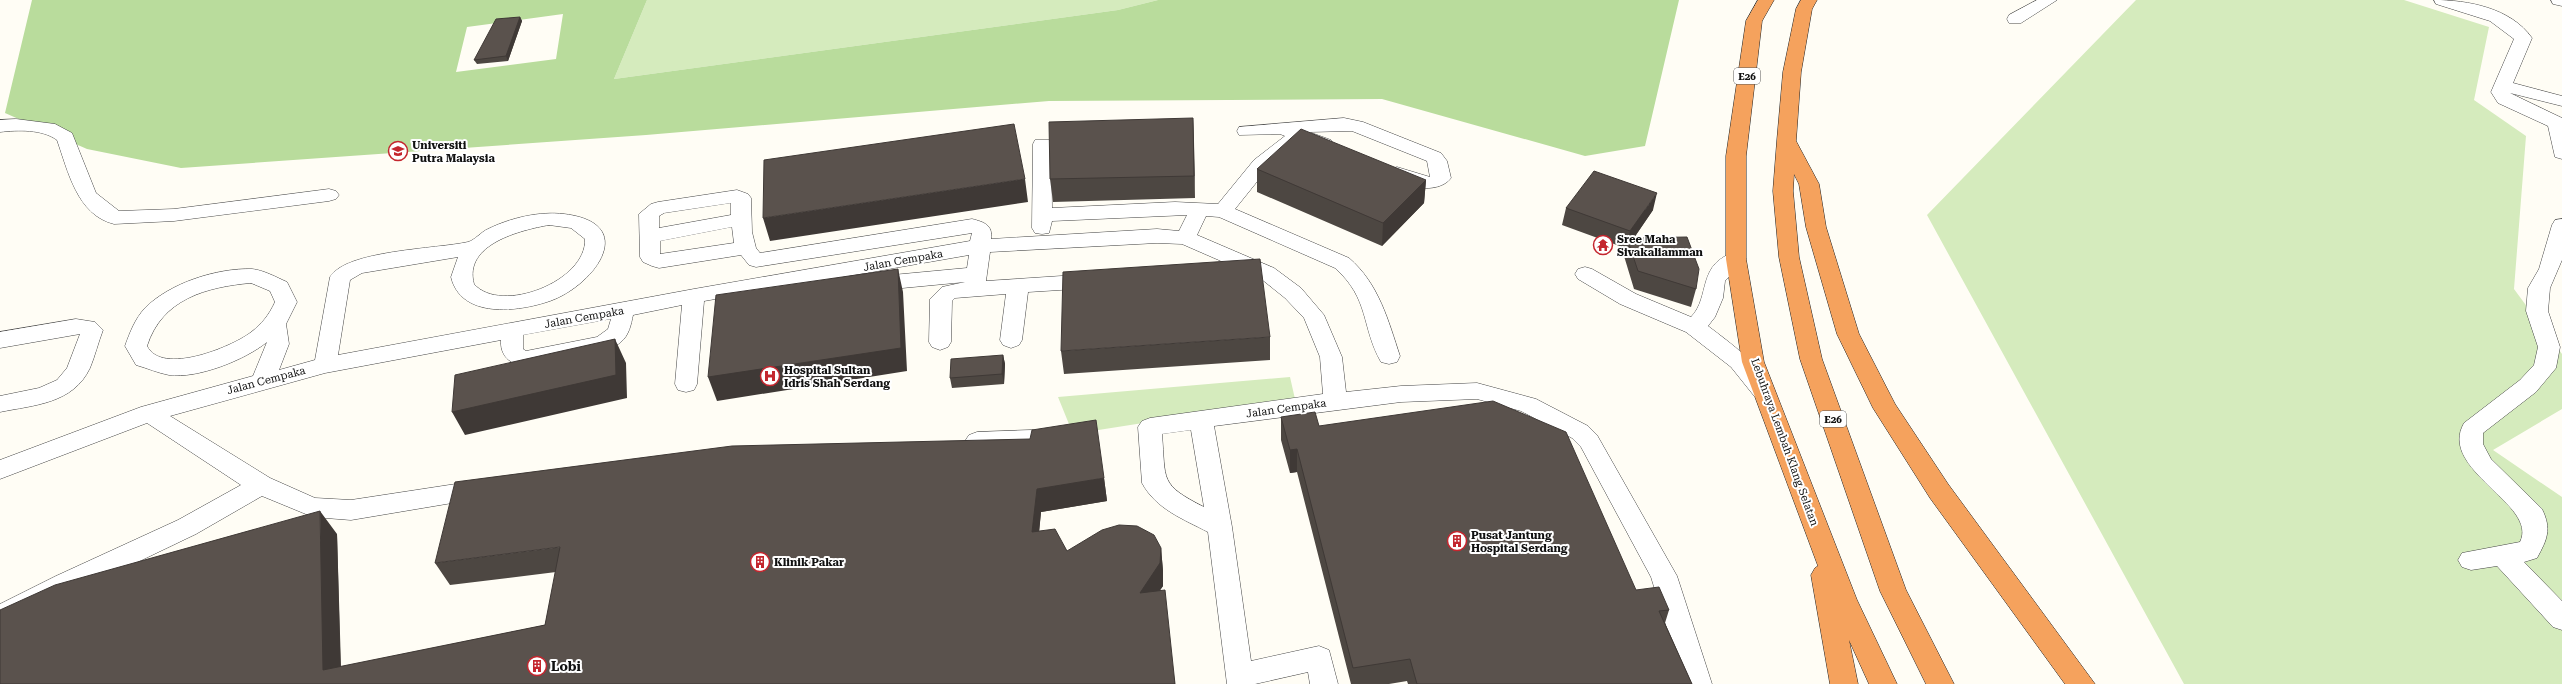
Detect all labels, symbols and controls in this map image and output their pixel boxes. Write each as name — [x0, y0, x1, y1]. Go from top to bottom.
road number: E26 — [1734, 68, 1760, 84]
place label: Universiti Putra Malaysia — [412, 139, 495, 165]
school or university icon: Universiti Putra Malaysia — [387, 140, 409, 162]
place label: Sree Maha Sivakaliamman — [1617, 233, 1704, 259]
temple icon: Sree Maha Sivakaliamman — [1592, 234, 1614, 256]
street label: Jalan Cempaka — [862, 247, 944, 274]
street label: Jalan Cempaka — [543, 304, 625, 331]
street label: Lebuhraya Lembah Klang Selatan — [1748, 357, 1821, 528]
street label: Jalan Cempaka — [225, 364, 307, 397]
place label: Hospital Sultan Idris Shah Serdang — [784, 364, 890, 390]
hospital icon: Hospital Sultan Idris Shah Serdang — [759, 365, 781, 387]
street label: Jalan Cempaka — [1245, 396, 1327, 421]
road number: E26 — [1820, 411, 1846, 427]
place label: Pusat Jantung Hospital Serdang — [1471, 529, 1568, 555]
building icon: Pusat Jantung Hospital Serdang — [1446, 530, 1468, 552]
building icon: Klinik Pakar — [749, 551, 771, 573]
place label: Klinik Pakar — [774, 556, 844, 569]
building icon: Lobi — [526, 655, 548, 677]
place label: Lobi — [551, 659, 582, 674]

